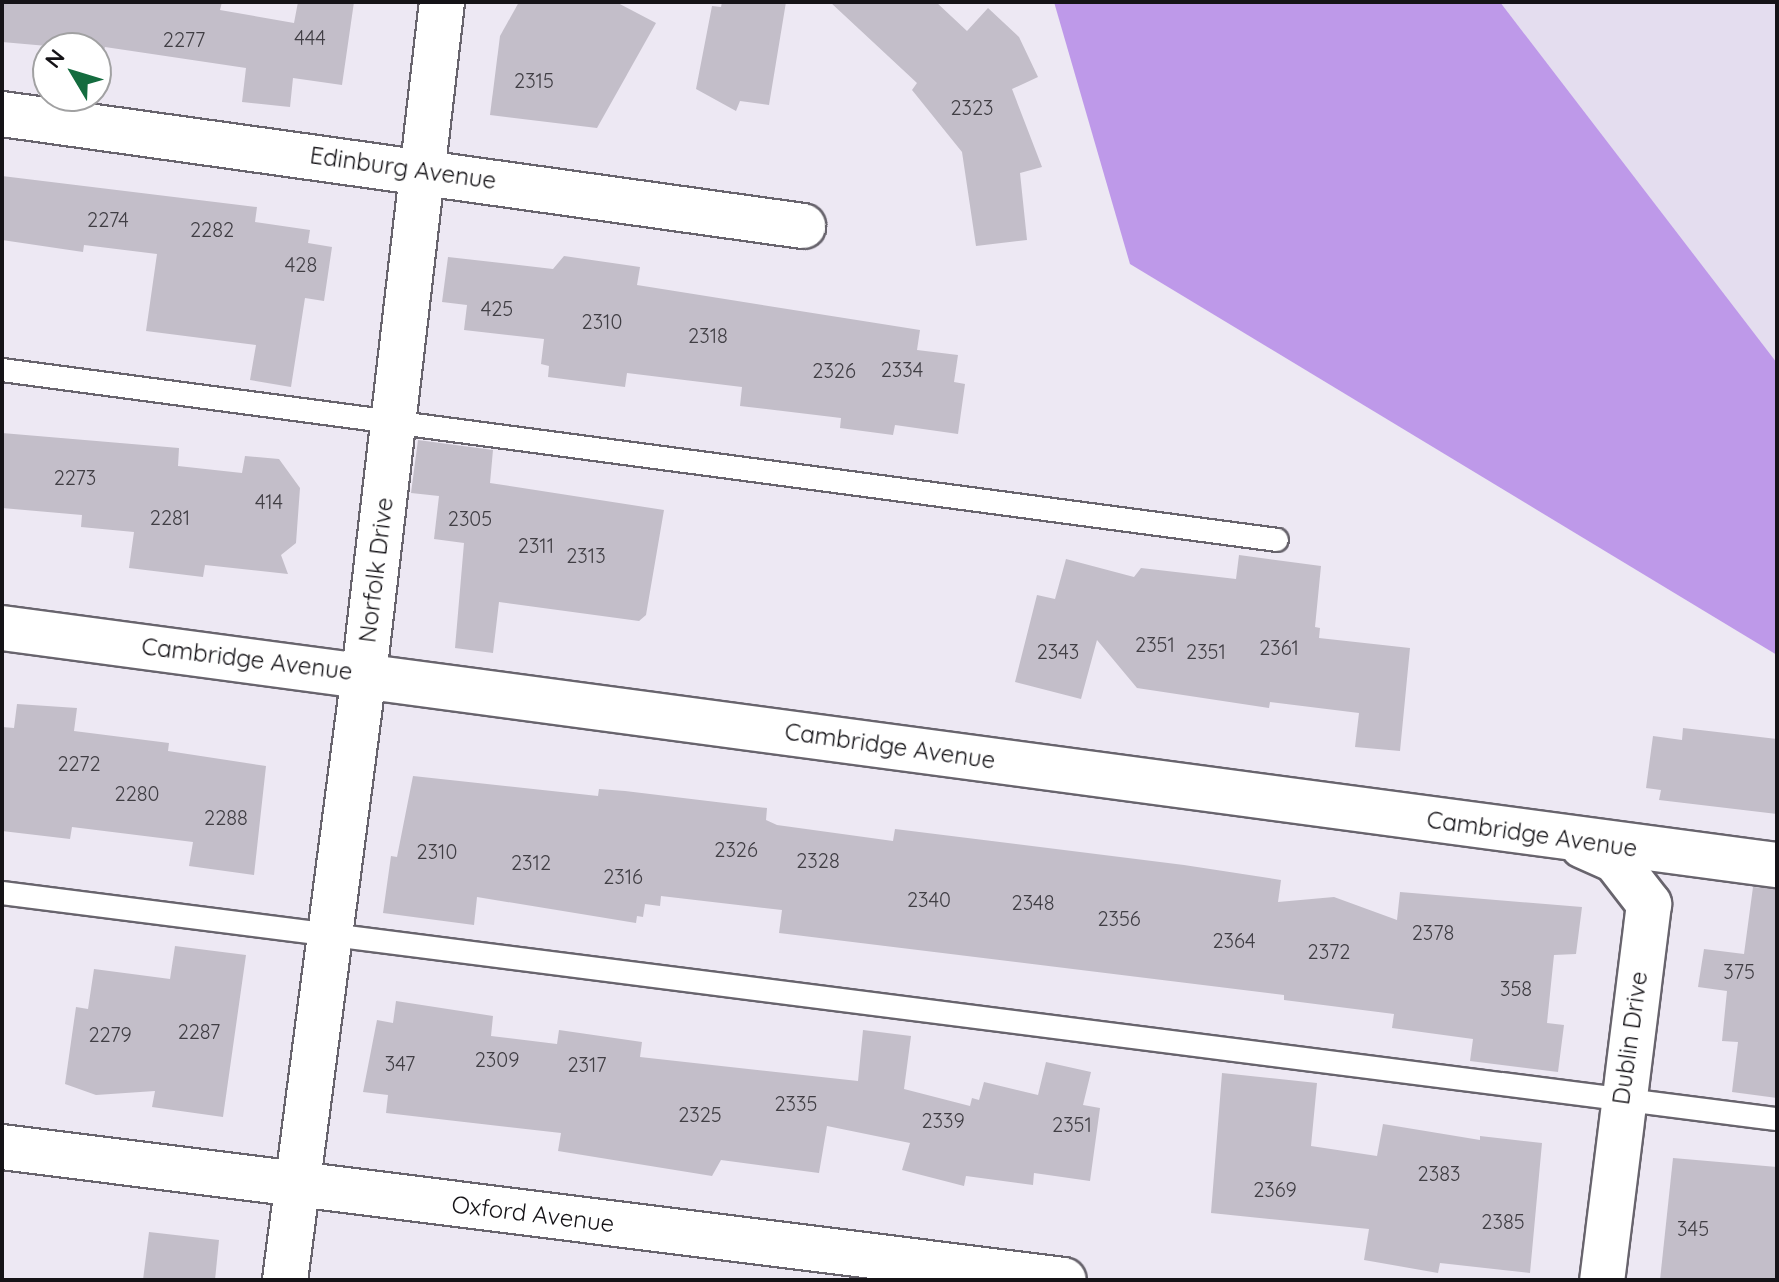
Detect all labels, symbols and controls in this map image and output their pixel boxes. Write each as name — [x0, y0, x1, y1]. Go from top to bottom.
house number: 444 — [294, 25, 326, 49]
house number: 2277 — [163, 27, 205, 51]
north arrow — [32, 32, 112, 112]
text: N — [39, 43, 71, 73]
house number: 2315 — [514, 68, 554, 92]
house number: 2323 — [950, 95, 994, 119]
street label: Edinburg Avenue — [308, 141, 498, 195]
house number: 2274 — [87, 207, 129, 231]
house number: 2282 — [190, 217, 234, 241]
house number: 428 — [285, 252, 317, 276]
house number: 425 — [481, 296, 513, 320]
house number: 2310 — [582, 309, 622, 333]
house number: 2318 — [688, 323, 728, 347]
house number: 2334 — [881, 357, 923, 381]
house number: 2326 — [812, 358, 856, 382]
house number: 2273 — [54, 465, 96, 489]
house number: 414 — [255, 489, 283, 513]
street label: Norfolk Drive — [353, 496, 399, 644]
house number: 2281 — [150, 505, 190, 529]
house number: 2305 — [448, 506, 492, 530]
house number: 2311 — [518, 533, 554, 557]
house number: 2313 — [566, 543, 606, 567]
street label: Cambridge Avenue — [140, 632, 354, 686]
house number: 2351 — [1135, 632, 1175, 656]
house number: 2361 — [1259, 635, 1299, 659]
house number: 2343 — [1037, 639, 1079, 663]
house number: 2351 — [1186, 639, 1226, 663]
street label: Cambridge Avenue — [783, 717, 997, 775]
house number: 2272 — [57, 751, 101, 775]
house number: 2280 — [115, 781, 159, 805]
house number: 2288 — [204, 805, 248, 829]
street label: Cambridge Avenue — [1425, 805, 1639, 863]
house number: 2326 — [714, 837, 758, 861]
house number: 2310 — [417, 839, 457, 863]
house number: 2328 — [796, 848, 840, 872]
house number: 2312 — [511, 850, 551, 874]
house number: 2316 — [603, 864, 643, 888]
house number: 2340 — [907, 887, 951, 911]
house number: 2348 — [1012, 890, 1054, 914]
house number: 2356 — [1097, 906, 1141, 930]
house number: 2378 — [1412, 920, 1454, 944]
house number: 2364 — [1212, 928, 1256, 952]
house number: 2372 — [1308, 939, 1350, 963]
house number: 375 — [1723, 959, 1755, 983]
street label: Dublin Drive — [1606, 969, 1654, 1107]
house number: 358 — [1500, 976, 1532, 1000]
house number: 2287 — [178, 1019, 220, 1043]
house number: 2279 — [88, 1022, 132, 1046]
house number: 2309 — [475, 1047, 519, 1071]
house number: 347 — [385, 1051, 415, 1075]
house number: 2317 — [567, 1052, 607, 1076]
house number: 2335 — [775, 1091, 817, 1115]
house number: 2325 — [678, 1102, 722, 1126]
house number: 2339 — [921, 1108, 965, 1132]
house number: 2351 — [1052, 1112, 1092, 1136]
house number: 2383 — [1418, 1161, 1460, 1185]
house number: 2369 — [1253, 1177, 1297, 1201]
street label: Oxford Avenue — [450, 1190, 616, 1238]
house number: 2385 — [1481, 1209, 1525, 1233]
house number: 345 — [1677, 1216, 1709, 1240]

